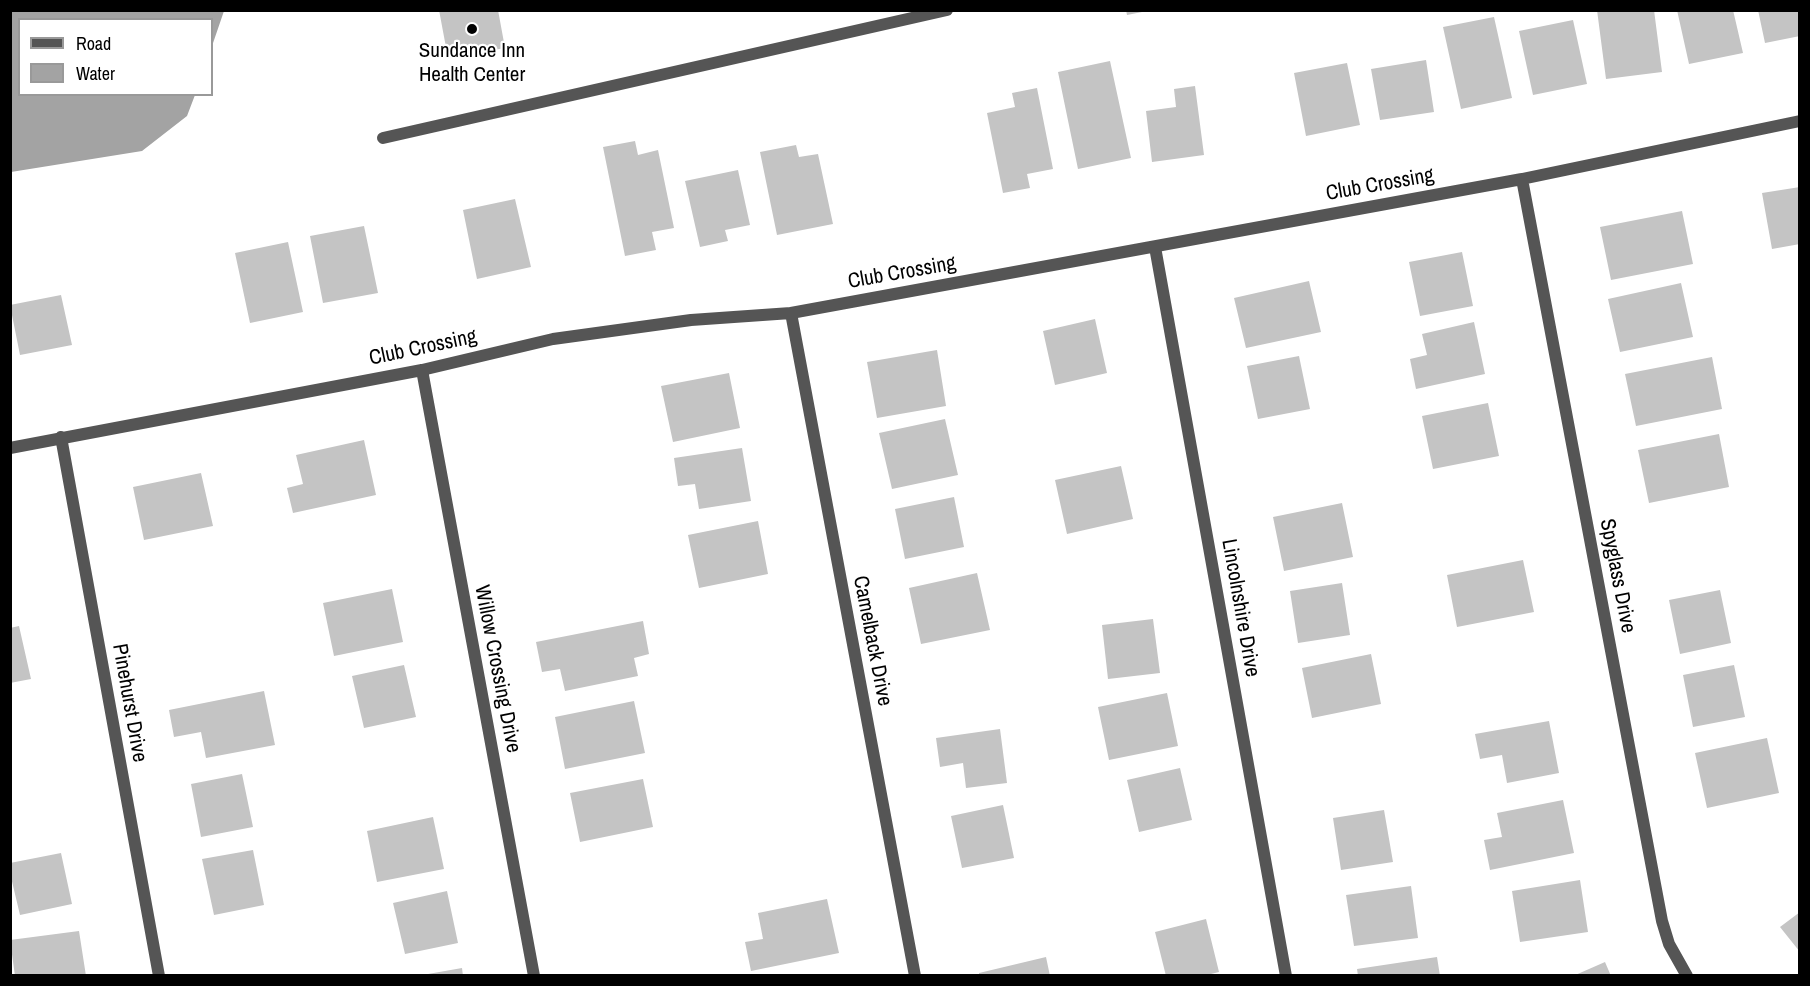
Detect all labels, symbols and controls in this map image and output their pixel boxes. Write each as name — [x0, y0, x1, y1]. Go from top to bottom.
legend — [18, 18, 213, 96]
marker: Sundance Inn Health Center — [465, 22, 479, 36]
text: Road — [76, 31, 111, 56]
place label: Sundance Inn Health Center — [419, 38, 525, 88]
text: Water — [76, 61, 115, 86]
street label: Club Crossing — [1324, 163, 1436, 207]
street label: Club Crossing — [846, 251, 958, 295]
street label: Club Crossing — [367, 324, 479, 372]
street label: Spyglass Drive — [1594, 517, 1640, 635]
street label: Lincolnshire Drive — [1215, 537, 1265, 679]
street label: Camelback Drive — [847, 574, 897, 708]
street label: Willow Crossing Drive — [468, 583, 526, 755]
street label: Pinehurst Drive — [106, 642, 152, 764]

